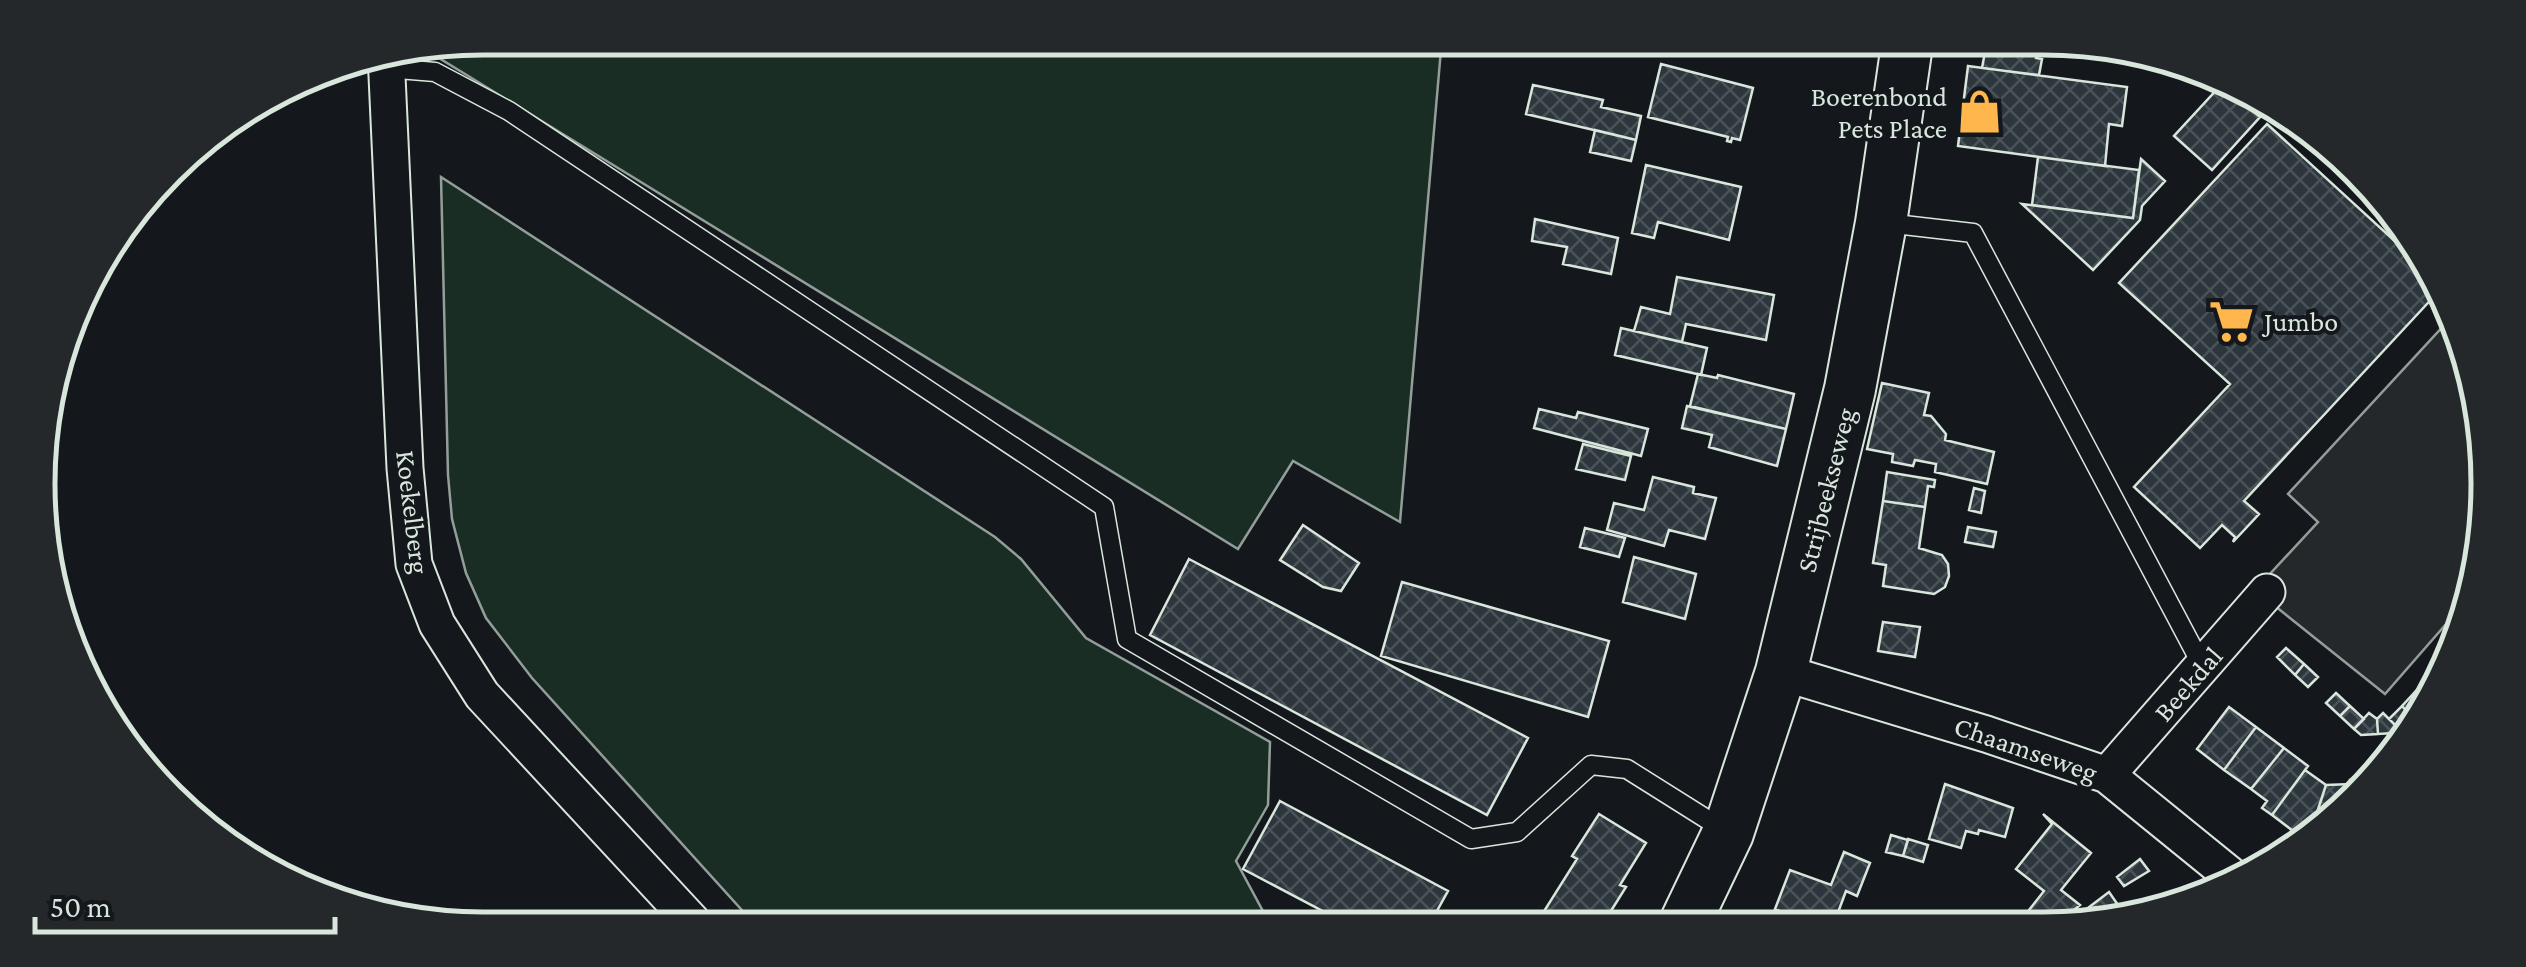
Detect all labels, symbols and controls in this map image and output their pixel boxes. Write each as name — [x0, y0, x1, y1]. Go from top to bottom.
place label: Boerenbond Pets Place — [1811, 81, 1947, 144]
shop icon: Boerenbond Pets Place — [1956, 88, 2004, 136]
supermarket icon: Jumbo — [2207, 297, 2255, 345]
place label: Jumbo — [2261, 306, 2338, 337]
street label: Strijbeekseweg — [1791, 404, 1861, 575]
street label: Koekelberg — [390, 448, 436, 576]
street label: Beekdal — [2147, 641, 2229, 727]
street label: Chaamseweg — [1950, 710, 2102, 788]
scale bar — [35, 872, 335, 934]
text: 50 m — [50, 890, 111, 923]

